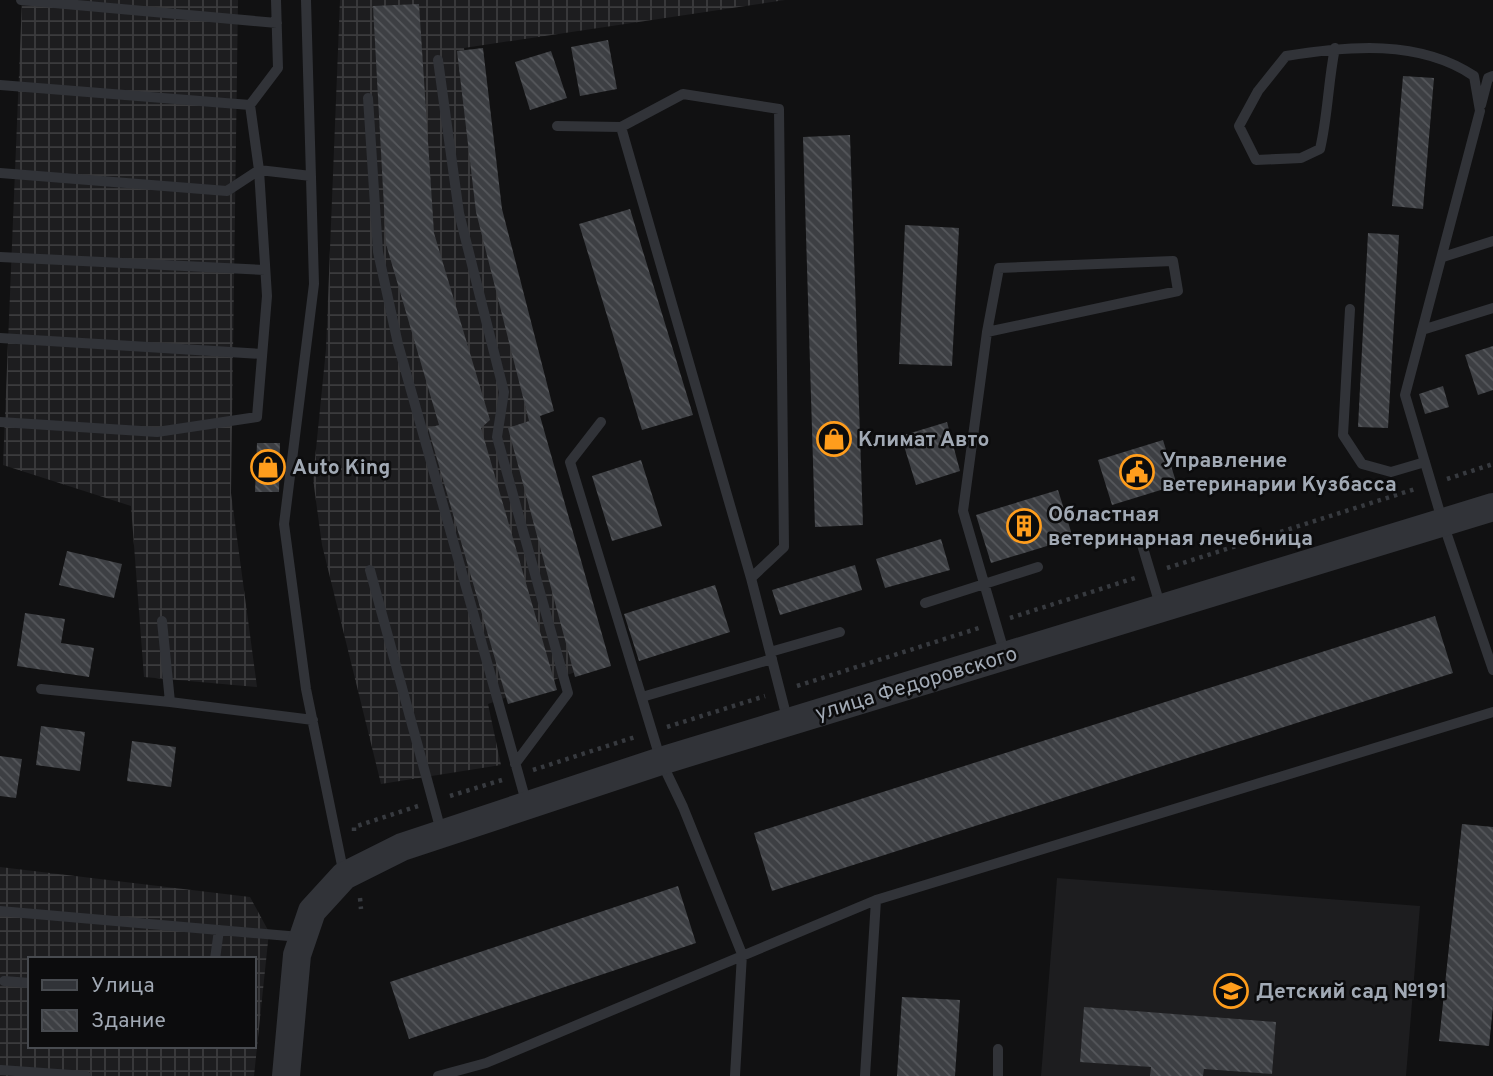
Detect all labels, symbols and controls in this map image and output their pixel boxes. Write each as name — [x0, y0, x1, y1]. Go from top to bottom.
shop icon: Климат Авто — [815, 420, 853, 458]
place label: Климат Авто — [858, 427, 989, 454]
shop icon: Auto King — [249, 448, 287, 486]
place label: Управление ветеринарии Кузбасса — [1162, 448, 1397, 499]
public building icon: Управление ветеринарии Кузбасса — [1118, 453, 1156, 491]
place label: Auto King — [292, 455, 390, 482]
place label: Областная ветеринарная лечебница — [1048, 502, 1313, 553]
building icon: Областная ветеринарная лечебница — [1005, 507, 1043, 545]
street label: улица Федоровского — [812, 641, 1021, 728]
legend — [28, 957, 256, 1048]
school or university icon: Детский сад №191 — [1212, 972, 1250, 1010]
text: Улица — [91, 973, 155, 1000]
place label: Детский сад №191 — [1256, 979, 1447, 1006]
text: Здание — [91, 1008, 166, 1035]

